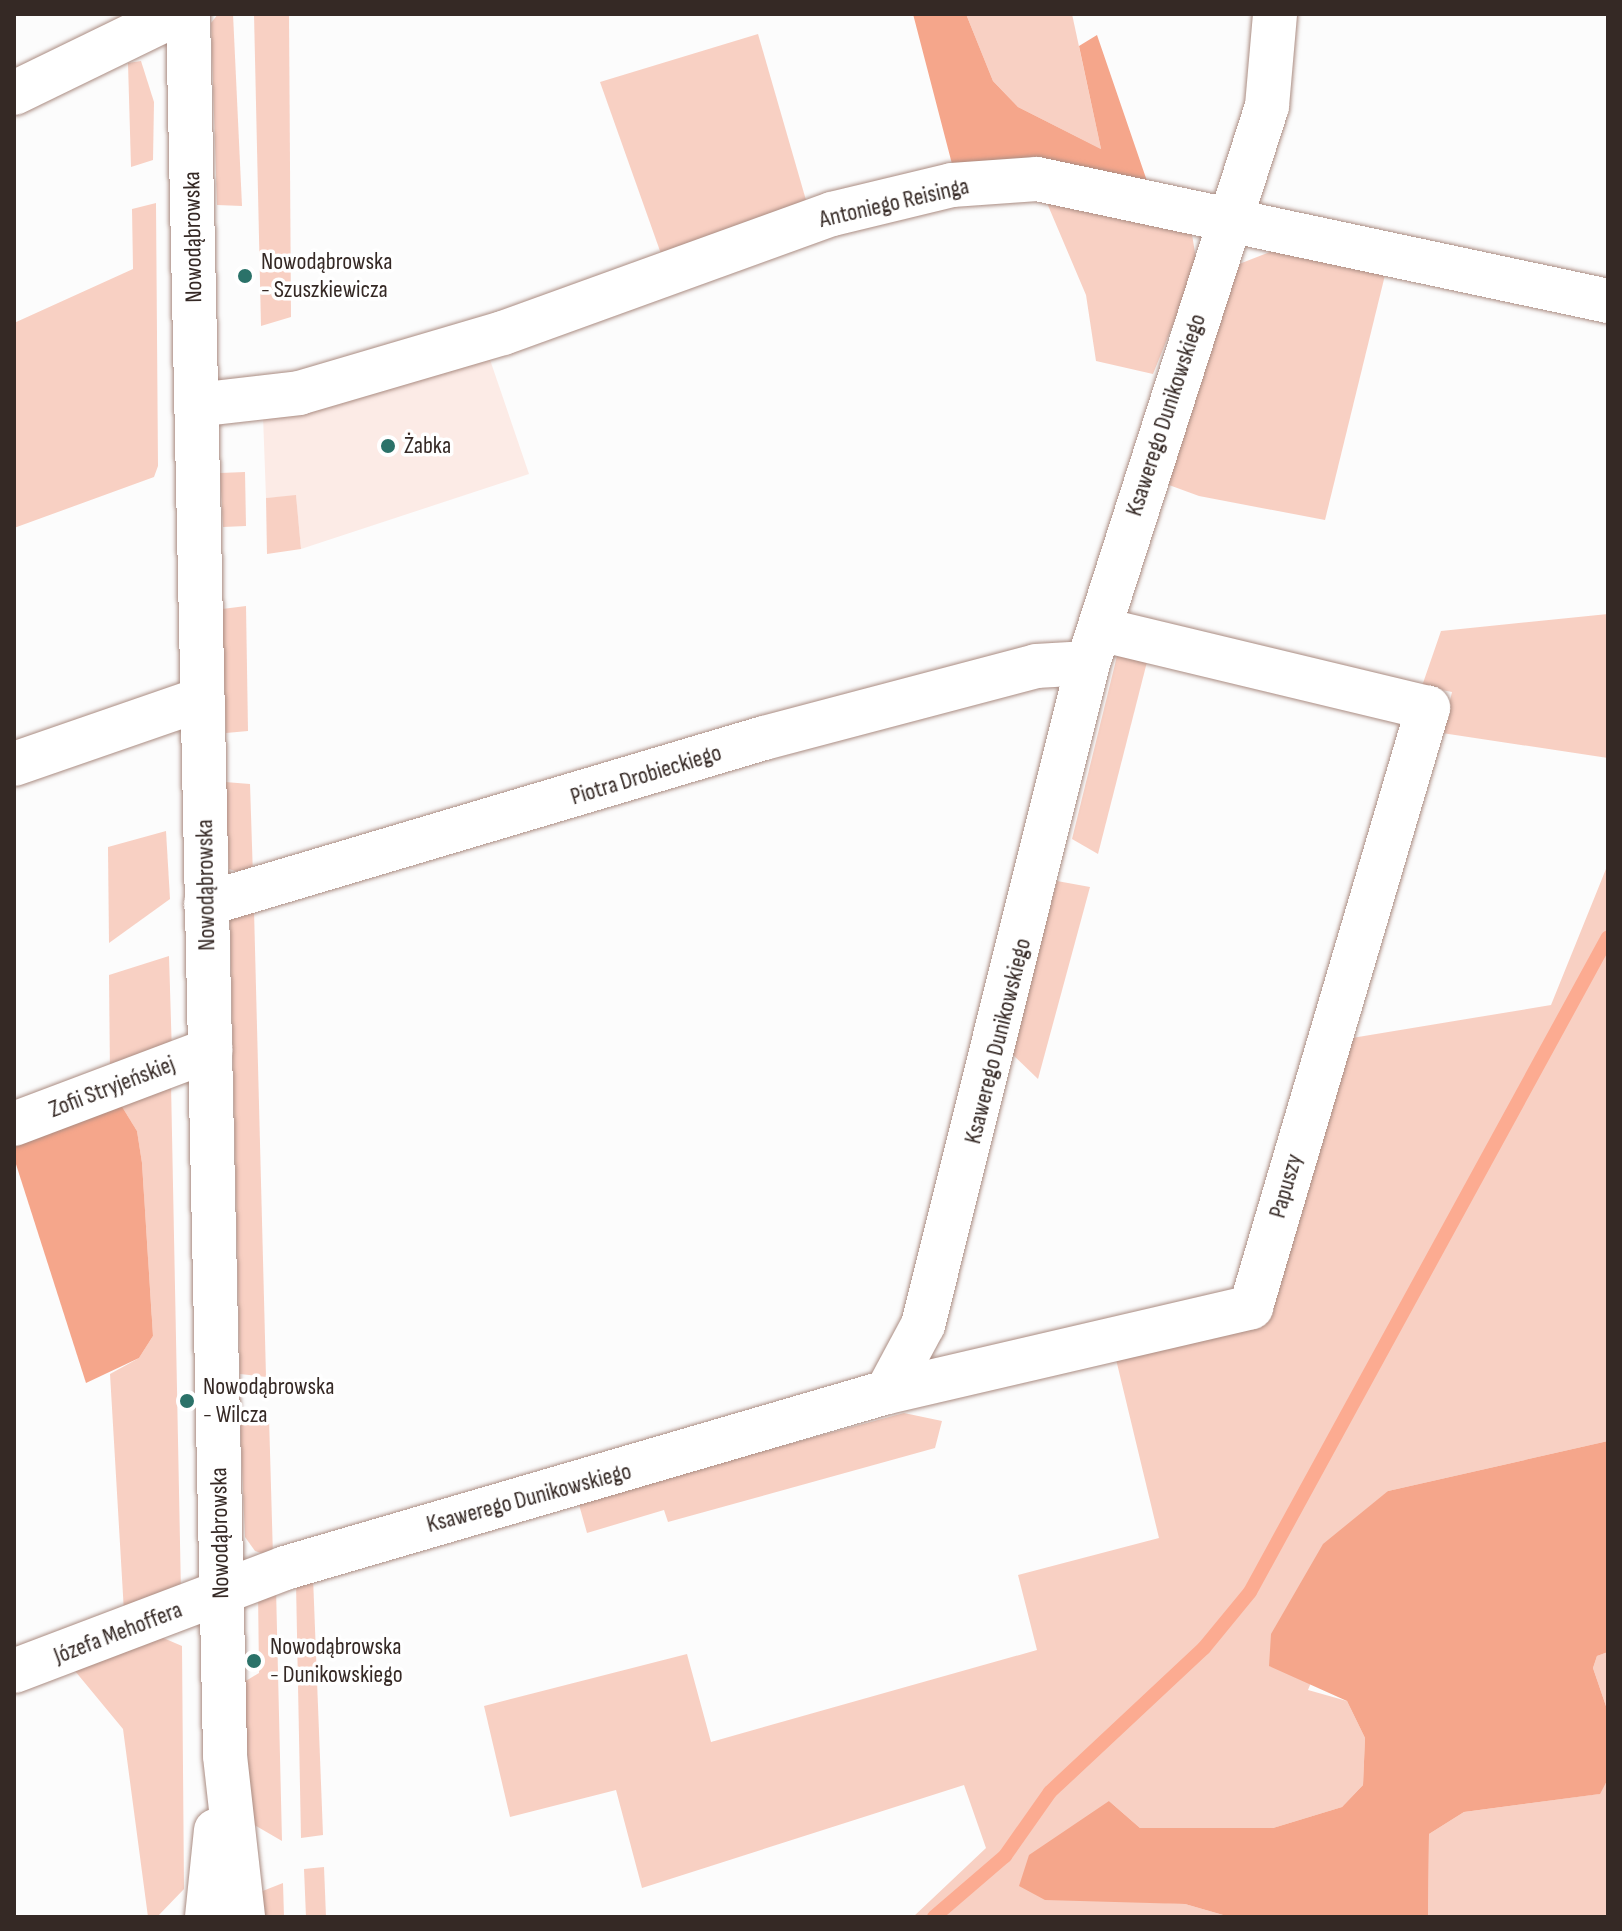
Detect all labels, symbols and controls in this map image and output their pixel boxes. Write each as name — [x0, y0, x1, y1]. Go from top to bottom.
street label: Nowodąbrowska — [177, 171, 209, 303]
street label: Antoniego Reisinga — [816, 172, 972, 234]
place label: Nowodąbrowska - Szuszkiewicza — [261, 248, 392, 304]
marker: Nowodąbrowska - Szuszkiewicza — [236, 267, 254, 285]
street label: Ksawerego Dunikowskiego — [1120, 310, 1212, 520]
place label: Żabka — [404, 432, 451, 460]
marker: Żabka — [379, 437, 397, 455]
street label: Piotra Drobieckiego — [567, 738, 725, 812]
street label: Nowodąbrowska — [190, 819, 222, 951]
street label: Ksawerego Dunikowskiego — [959, 935, 1037, 1147]
street label: Zofii Stryjeńskiej — [45, 1050, 179, 1124]
street label: Papuszy — [1263, 1151, 1309, 1221]
place label: Nowodąbrowska - Wilcza — [203, 1373, 334, 1429]
marker: Nowodąbrowska - Wilcza — [178, 1392, 196, 1410]
street label: Ksawerego Dunikowskiego — [423, 1457, 635, 1539]
street label: Nowodąbrowska — [204, 1467, 236, 1599]
street label: Józefa Mehoffera — [50, 1595, 186, 1671]
place label: Nowodąbrowska - Dunikowskiego — [270, 1633, 403, 1689]
marker: Nowodąbrowska - Dunikowskiego — [245, 1652, 263, 1670]

